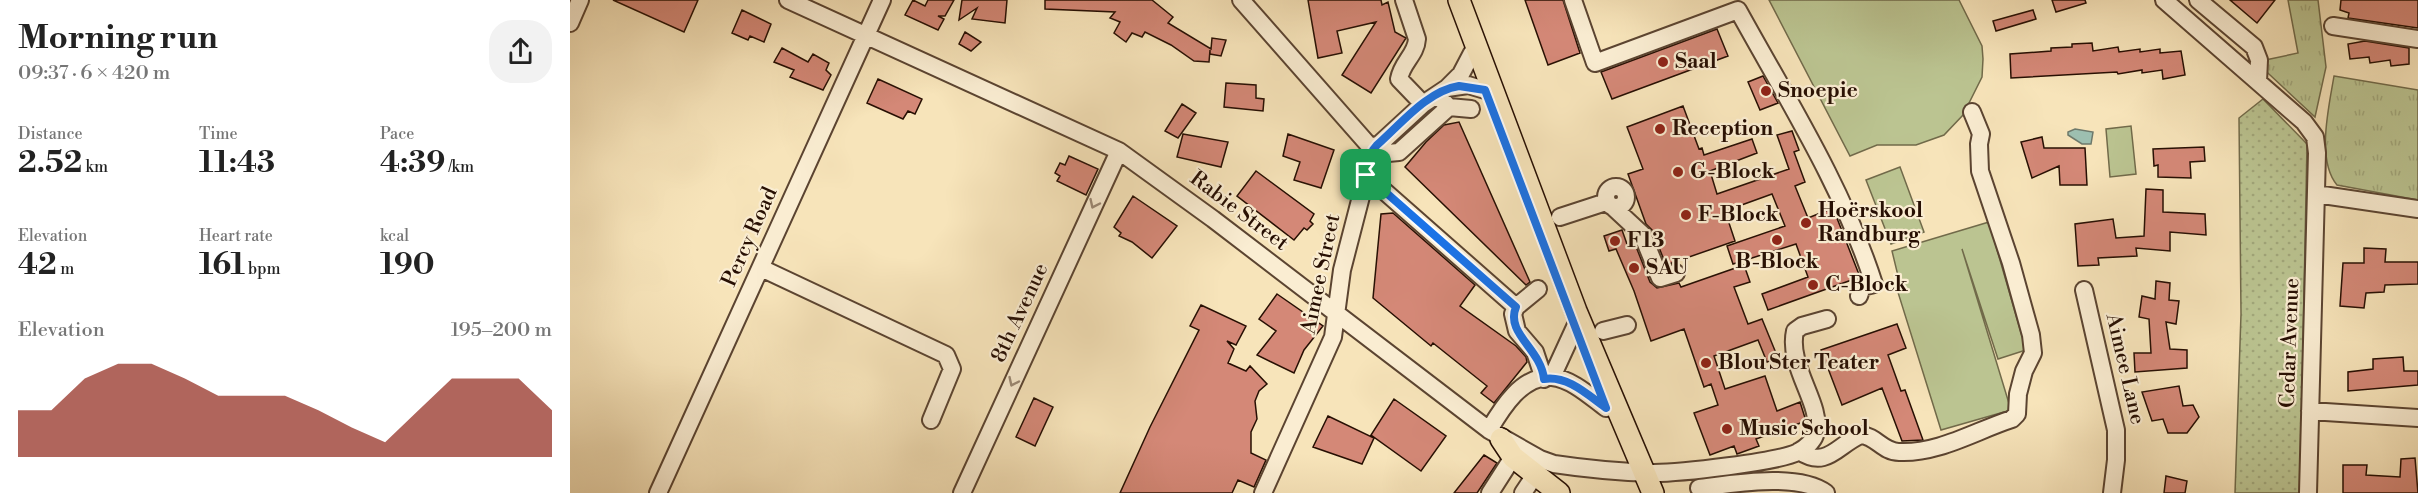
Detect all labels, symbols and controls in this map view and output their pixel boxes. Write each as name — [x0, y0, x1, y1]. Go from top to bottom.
text: Morning run — [18, 18, 218, 59]
button: share — [489, 20, 552, 83]
place label: Saal — [1675, 49, 1717, 75]
marker: Saal — [1656, 55, 1670, 69]
text: 09:37 · 6 × 420 m — [18, 61, 170, 86]
place label: Snoepie — [1778, 78, 1858, 104]
marker: Snoepie — [1759, 84, 1773, 98]
place label: Reception — [1672, 116, 1773, 142]
marker: Reception — [1653, 122, 1667, 136]
text: Distance — [18, 124, 83, 144]
text: Time — [199, 124, 238, 144]
text: Pace — [380, 124, 414, 144]
text: 2.52 — [18, 144, 82, 182]
text: 11:43 — [199, 144, 275, 182]
text: 4:39 — [380, 144, 445, 182]
pin — [1340, 149, 1391, 200]
text: km — [82, 157, 108, 177]
text: /km — [445, 157, 474, 177]
icon: arrive — [1349, 158, 1382, 191]
place label: G-Block — [1690, 159, 1775, 185]
marker: G-Block — [1671, 165, 1685, 179]
street label: Rabie Street — [1185, 166, 1294, 257]
street label: Percy Road — [717, 183, 784, 291]
one-way arrow — [1090, 198, 1102, 209]
place label: Hoërskool Randburg — [1818, 198, 1923, 248]
place label: F-Block — [1698, 202, 1780, 228]
marker: F-Block — [1679, 208, 1693, 222]
street label: Aimee Street — [1295, 211, 1347, 338]
marker: Hoërskool Randburg — [1799, 216, 1813, 230]
text: Elevation — [18, 226, 87, 246]
text: Heart rate — [199, 226, 273, 246]
text: kcal — [380, 226, 409, 246]
place label: F13 — [1627, 228, 1664, 254]
marker: B-Block — [1770, 233, 1784, 247]
marker: F13 — [1608, 234, 1622, 248]
text: 42 — [18, 246, 57, 284]
text: 161 — [199, 246, 245, 284]
text: 190 — [380, 246, 435, 284]
place label: B-Block — [1735, 249, 1820, 275]
place label: SAU — [1646, 255, 1689, 281]
text: m — [57, 259, 74, 279]
text: bpm — [245, 259, 280, 279]
street label: 8th Avenue — [986, 259, 1054, 367]
marker: SAU — [1627, 261, 1641, 275]
place label: C-Block — [1825, 272, 1909, 298]
street label: Cedar Avenue — [2275, 277, 2305, 409]
marker: C-Block — [1806, 278, 1820, 292]
street label: Aimee Lane — [2099, 310, 2150, 427]
text: Elevation — [18, 318, 105, 343]
text: 195–200 m — [451, 318, 552, 343]
place label: Blou Ster Teater — [1718, 350, 1879, 376]
marker: Blou Ster Teater — [1699, 356, 1713, 370]
one-way arrow — [1008, 375, 1020, 386]
place label: Music School — [1739, 416, 1869, 442]
marker: Music School — [1720, 422, 1734, 436]

